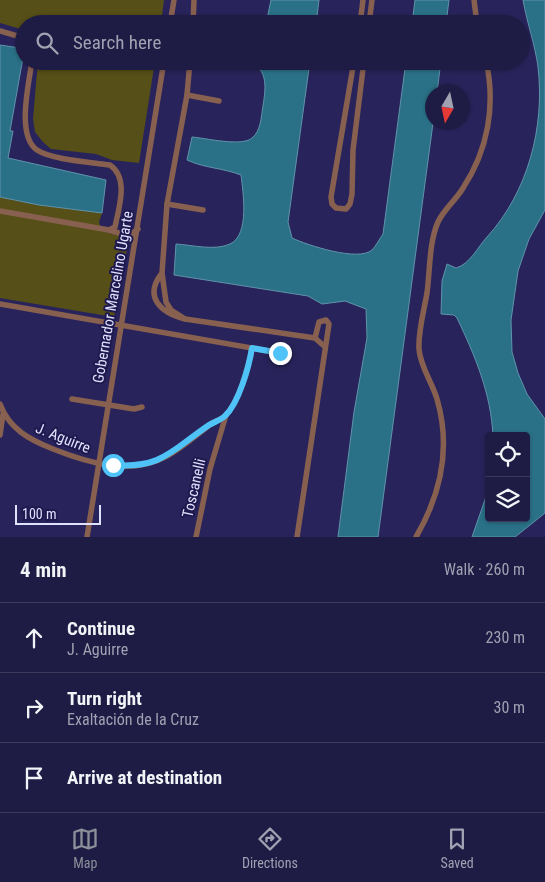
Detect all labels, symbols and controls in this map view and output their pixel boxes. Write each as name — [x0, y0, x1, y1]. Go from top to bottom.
search box — [15, 15, 530, 70]
icon: search — [33, 29, 61, 57]
text: Search here — [73, 31, 161, 54]
north arrow — [425, 85, 470, 130]
street label: Gobernador Marcelino Ugarte — [89, 210, 137, 384]
route end — [269, 342, 292, 365]
street label: J. Aguirre — [33, 419, 93, 457]
map controls — [485, 432, 530, 522]
button: locate — [485, 432, 530, 477]
route start — [102, 454, 125, 477]
street label: Toscanelli — [178, 457, 210, 519]
button: layers — [485, 477, 530, 522]
scale bar — [15, 502, 101, 525]
text: 100 m — [22, 506, 57, 522]
text: 4 min — [20, 558, 67, 582]
text: Walk · 260 m — [444, 560, 525, 579]
text: Continue — [67, 617, 135, 640]
icon: ahead — [20, 624, 48, 652]
text: 230 m — [486, 628, 525, 647]
text: J. Aguirre — [67, 640, 128, 659]
text: Turn right — [67, 687, 142, 710]
icon: right — [20, 694, 48, 722]
text: 30 m — [493, 698, 525, 717]
text: Exaltación de la Cruz — [67, 710, 199, 729]
icon: arrive — [20, 764, 48, 792]
text: Arrive at destination — [67, 766, 222, 789]
tab: Map — [71, 825, 99, 871]
tab: Directions — [242, 825, 298, 871]
tab: Saved — [440, 825, 474, 871]

